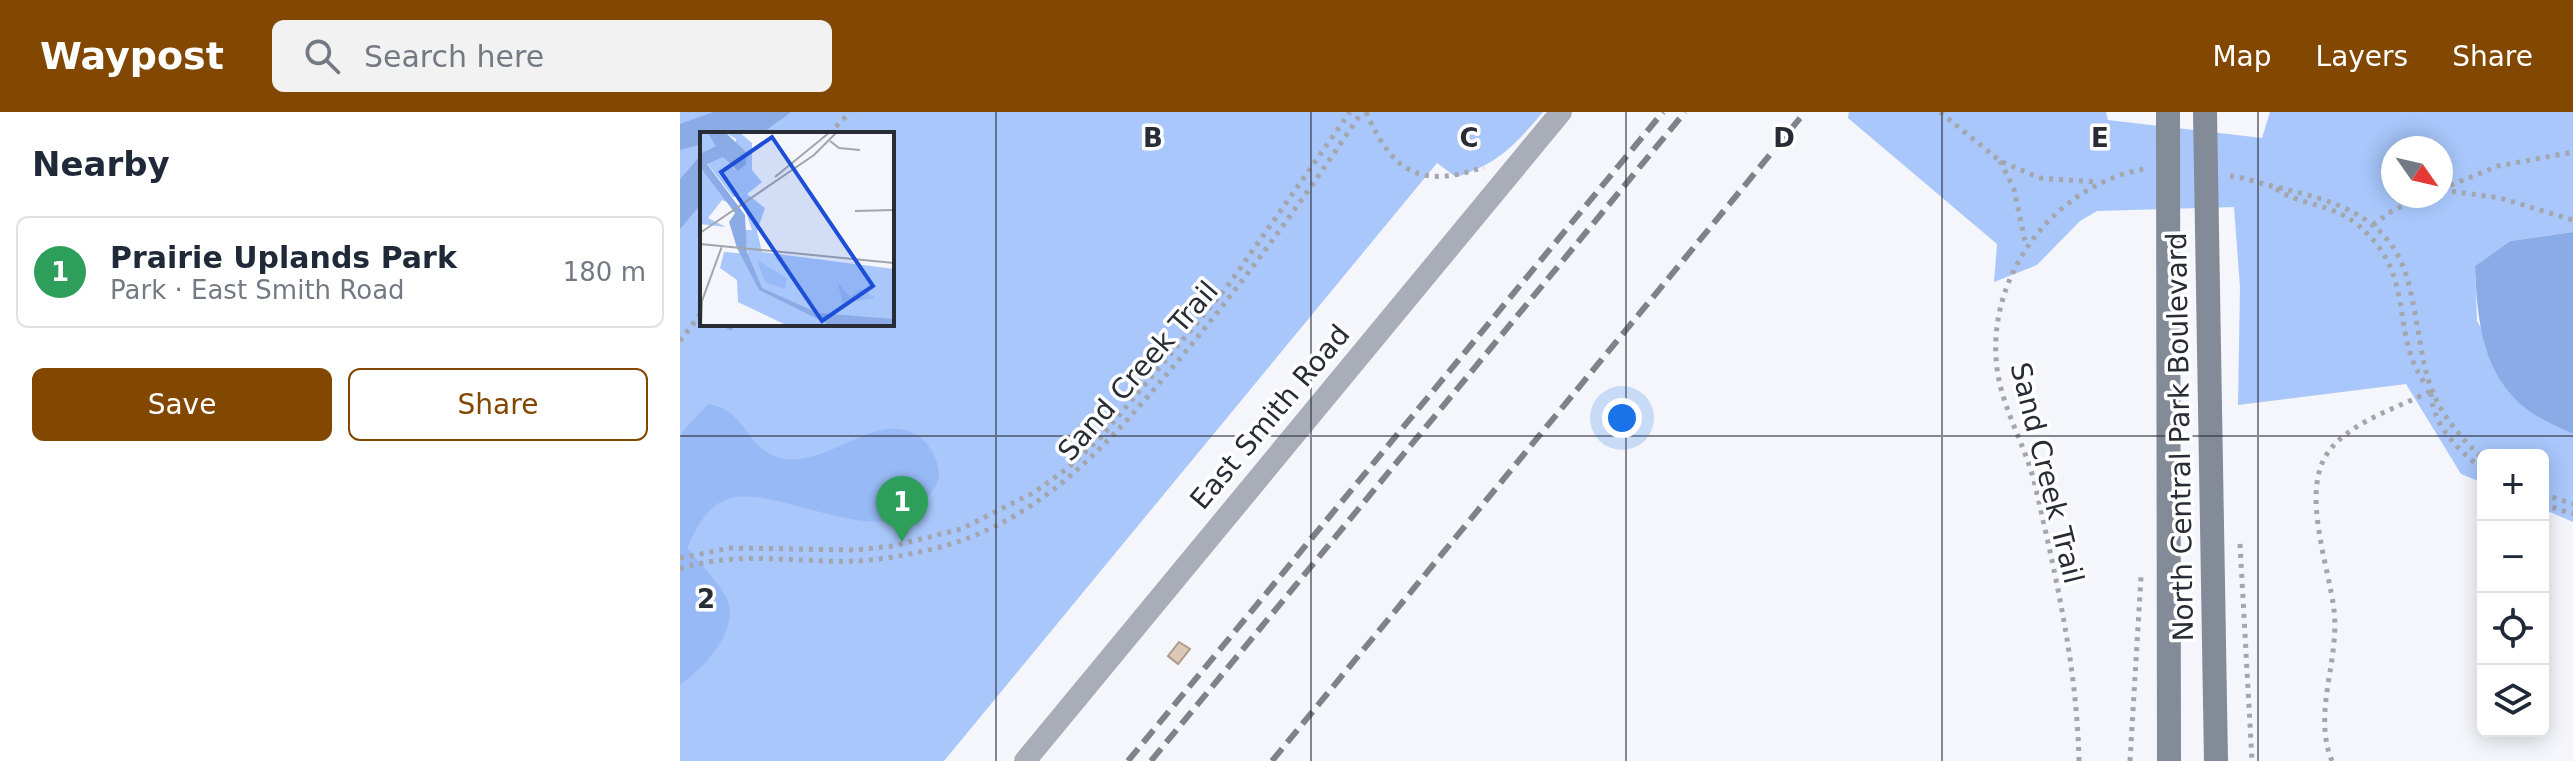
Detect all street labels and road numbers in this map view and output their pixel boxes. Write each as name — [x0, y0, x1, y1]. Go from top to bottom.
street label: North Central Park Boulevard — [2160, 232, 2200, 642]
street label: Sand Creek Trail — [1051, 275, 1225, 467]
street label: East Smith Road — [1183, 318, 1357, 516]
street label: Sand Creek Trail — [2004, 359, 2090, 587]

